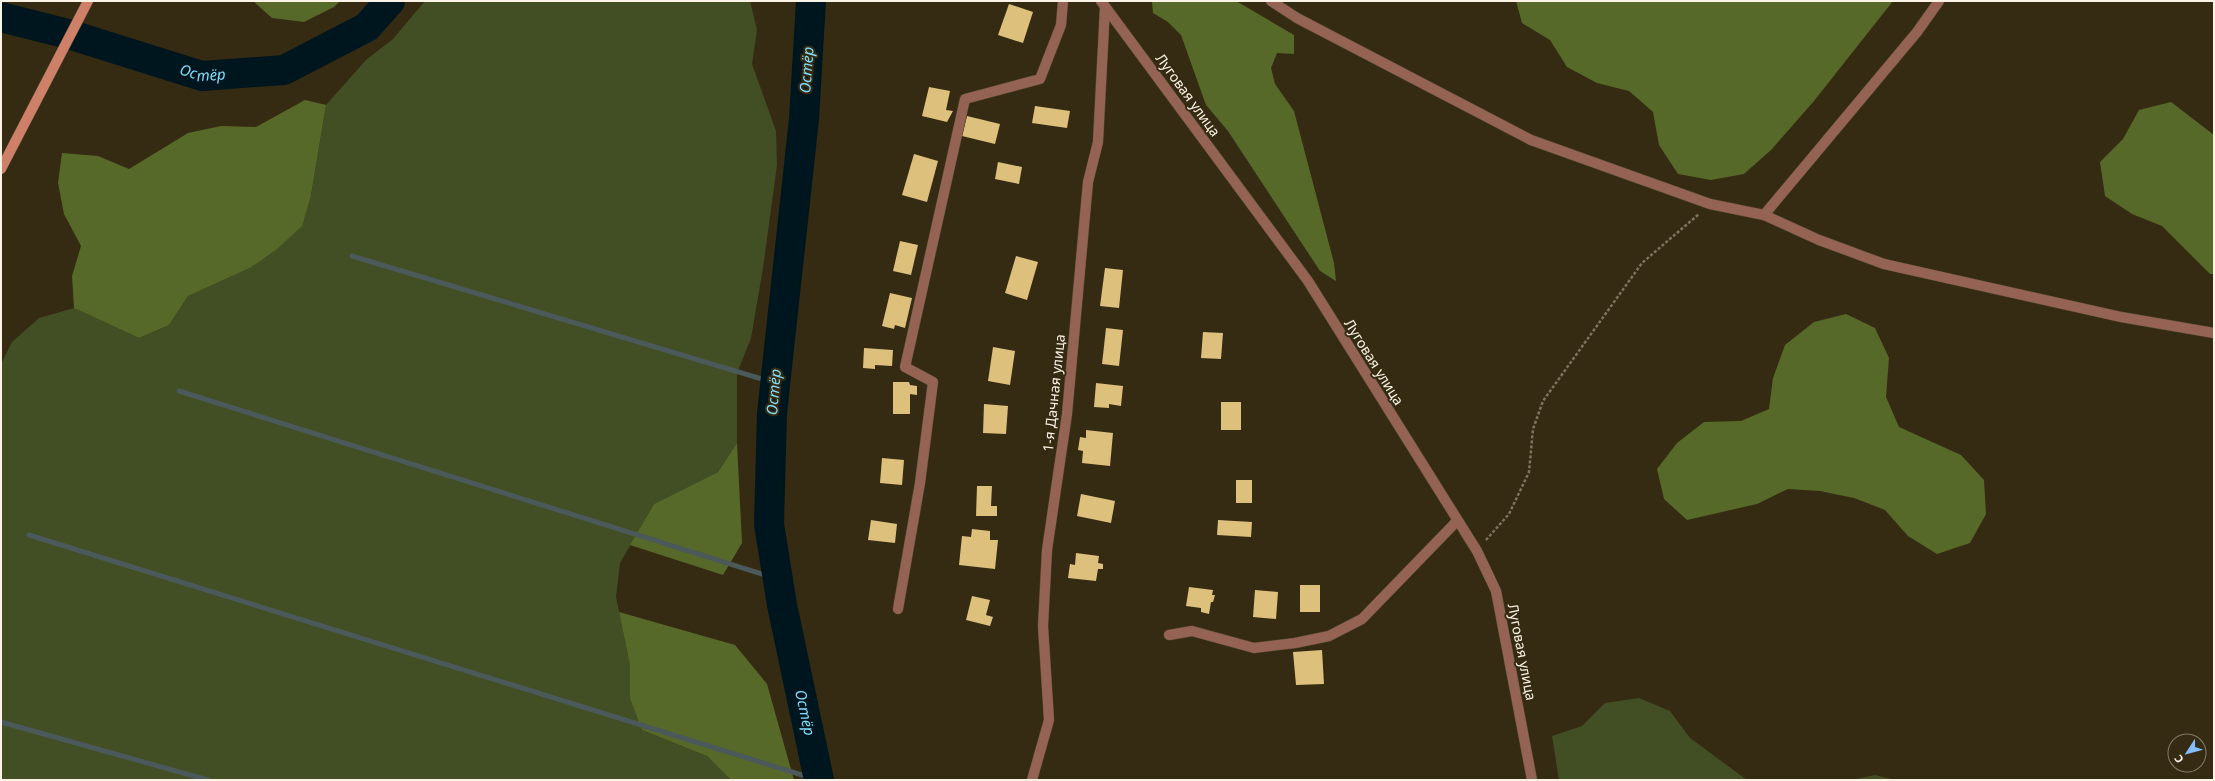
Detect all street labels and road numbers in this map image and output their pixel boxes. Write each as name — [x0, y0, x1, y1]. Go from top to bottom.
street label: Луговая улица — [1152, 49, 1225, 140]
street label: Луговая улица — [1340, 315, 1409, 408]
street label: 1-я Дачная улица — [1038, 333, 1069, 453]
street label: Луговая улица — [1504, 602, 1541, 702]

